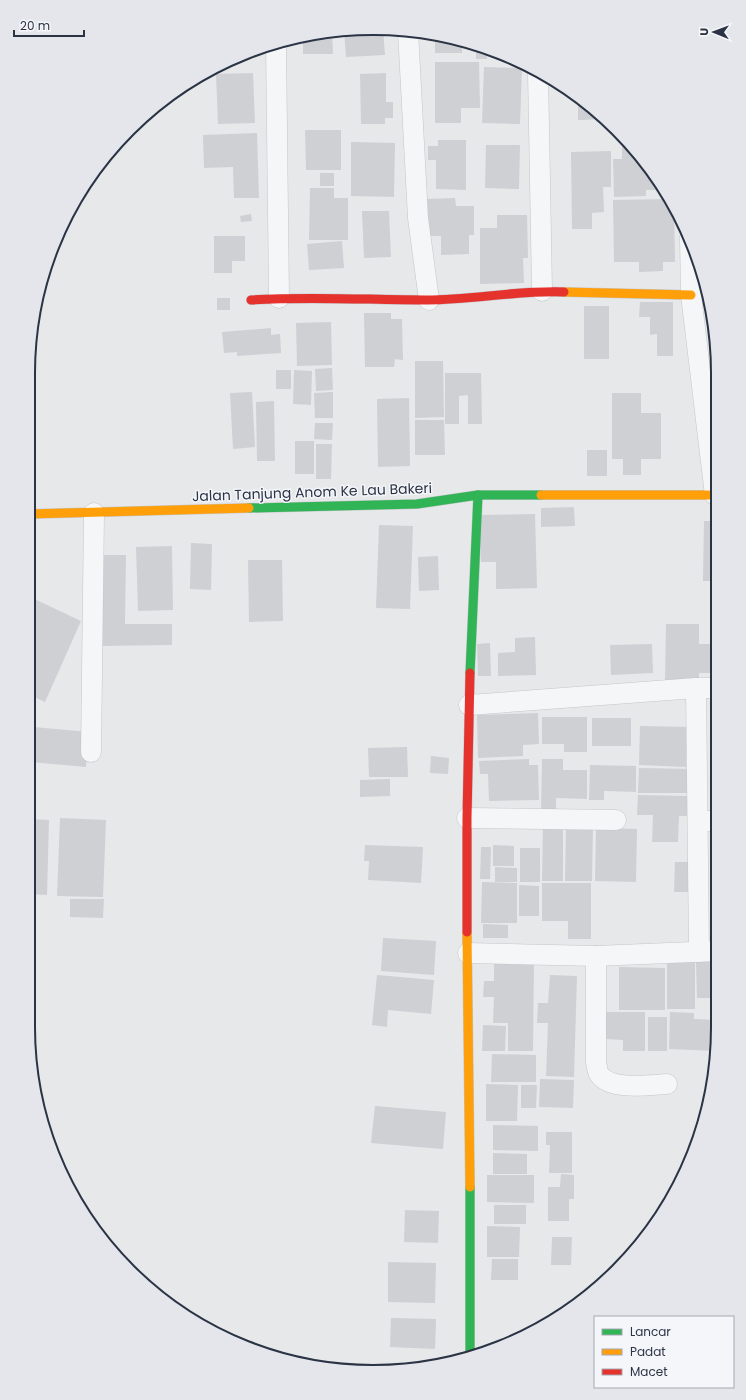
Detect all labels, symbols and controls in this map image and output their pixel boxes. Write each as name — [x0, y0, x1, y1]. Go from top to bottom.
scale bar — [14, 12, 84, 38]
north arrow — [694, 12, 734, 52]
text: 20 m — [20, 17, 50, 34]
text: U — [696, 28, 712, 36]
street label: Jalan Tanjung Anom Ke Lau Bakeri — [192, 478, 432, 506]
legend — [594, 1316, 734, 1388]
text: Lancar — [630, 1323, 671, 1340]
text: Padat — [630, 1343, 666, 1360]
text: Macet — [630, 1363, 668, 1380]

